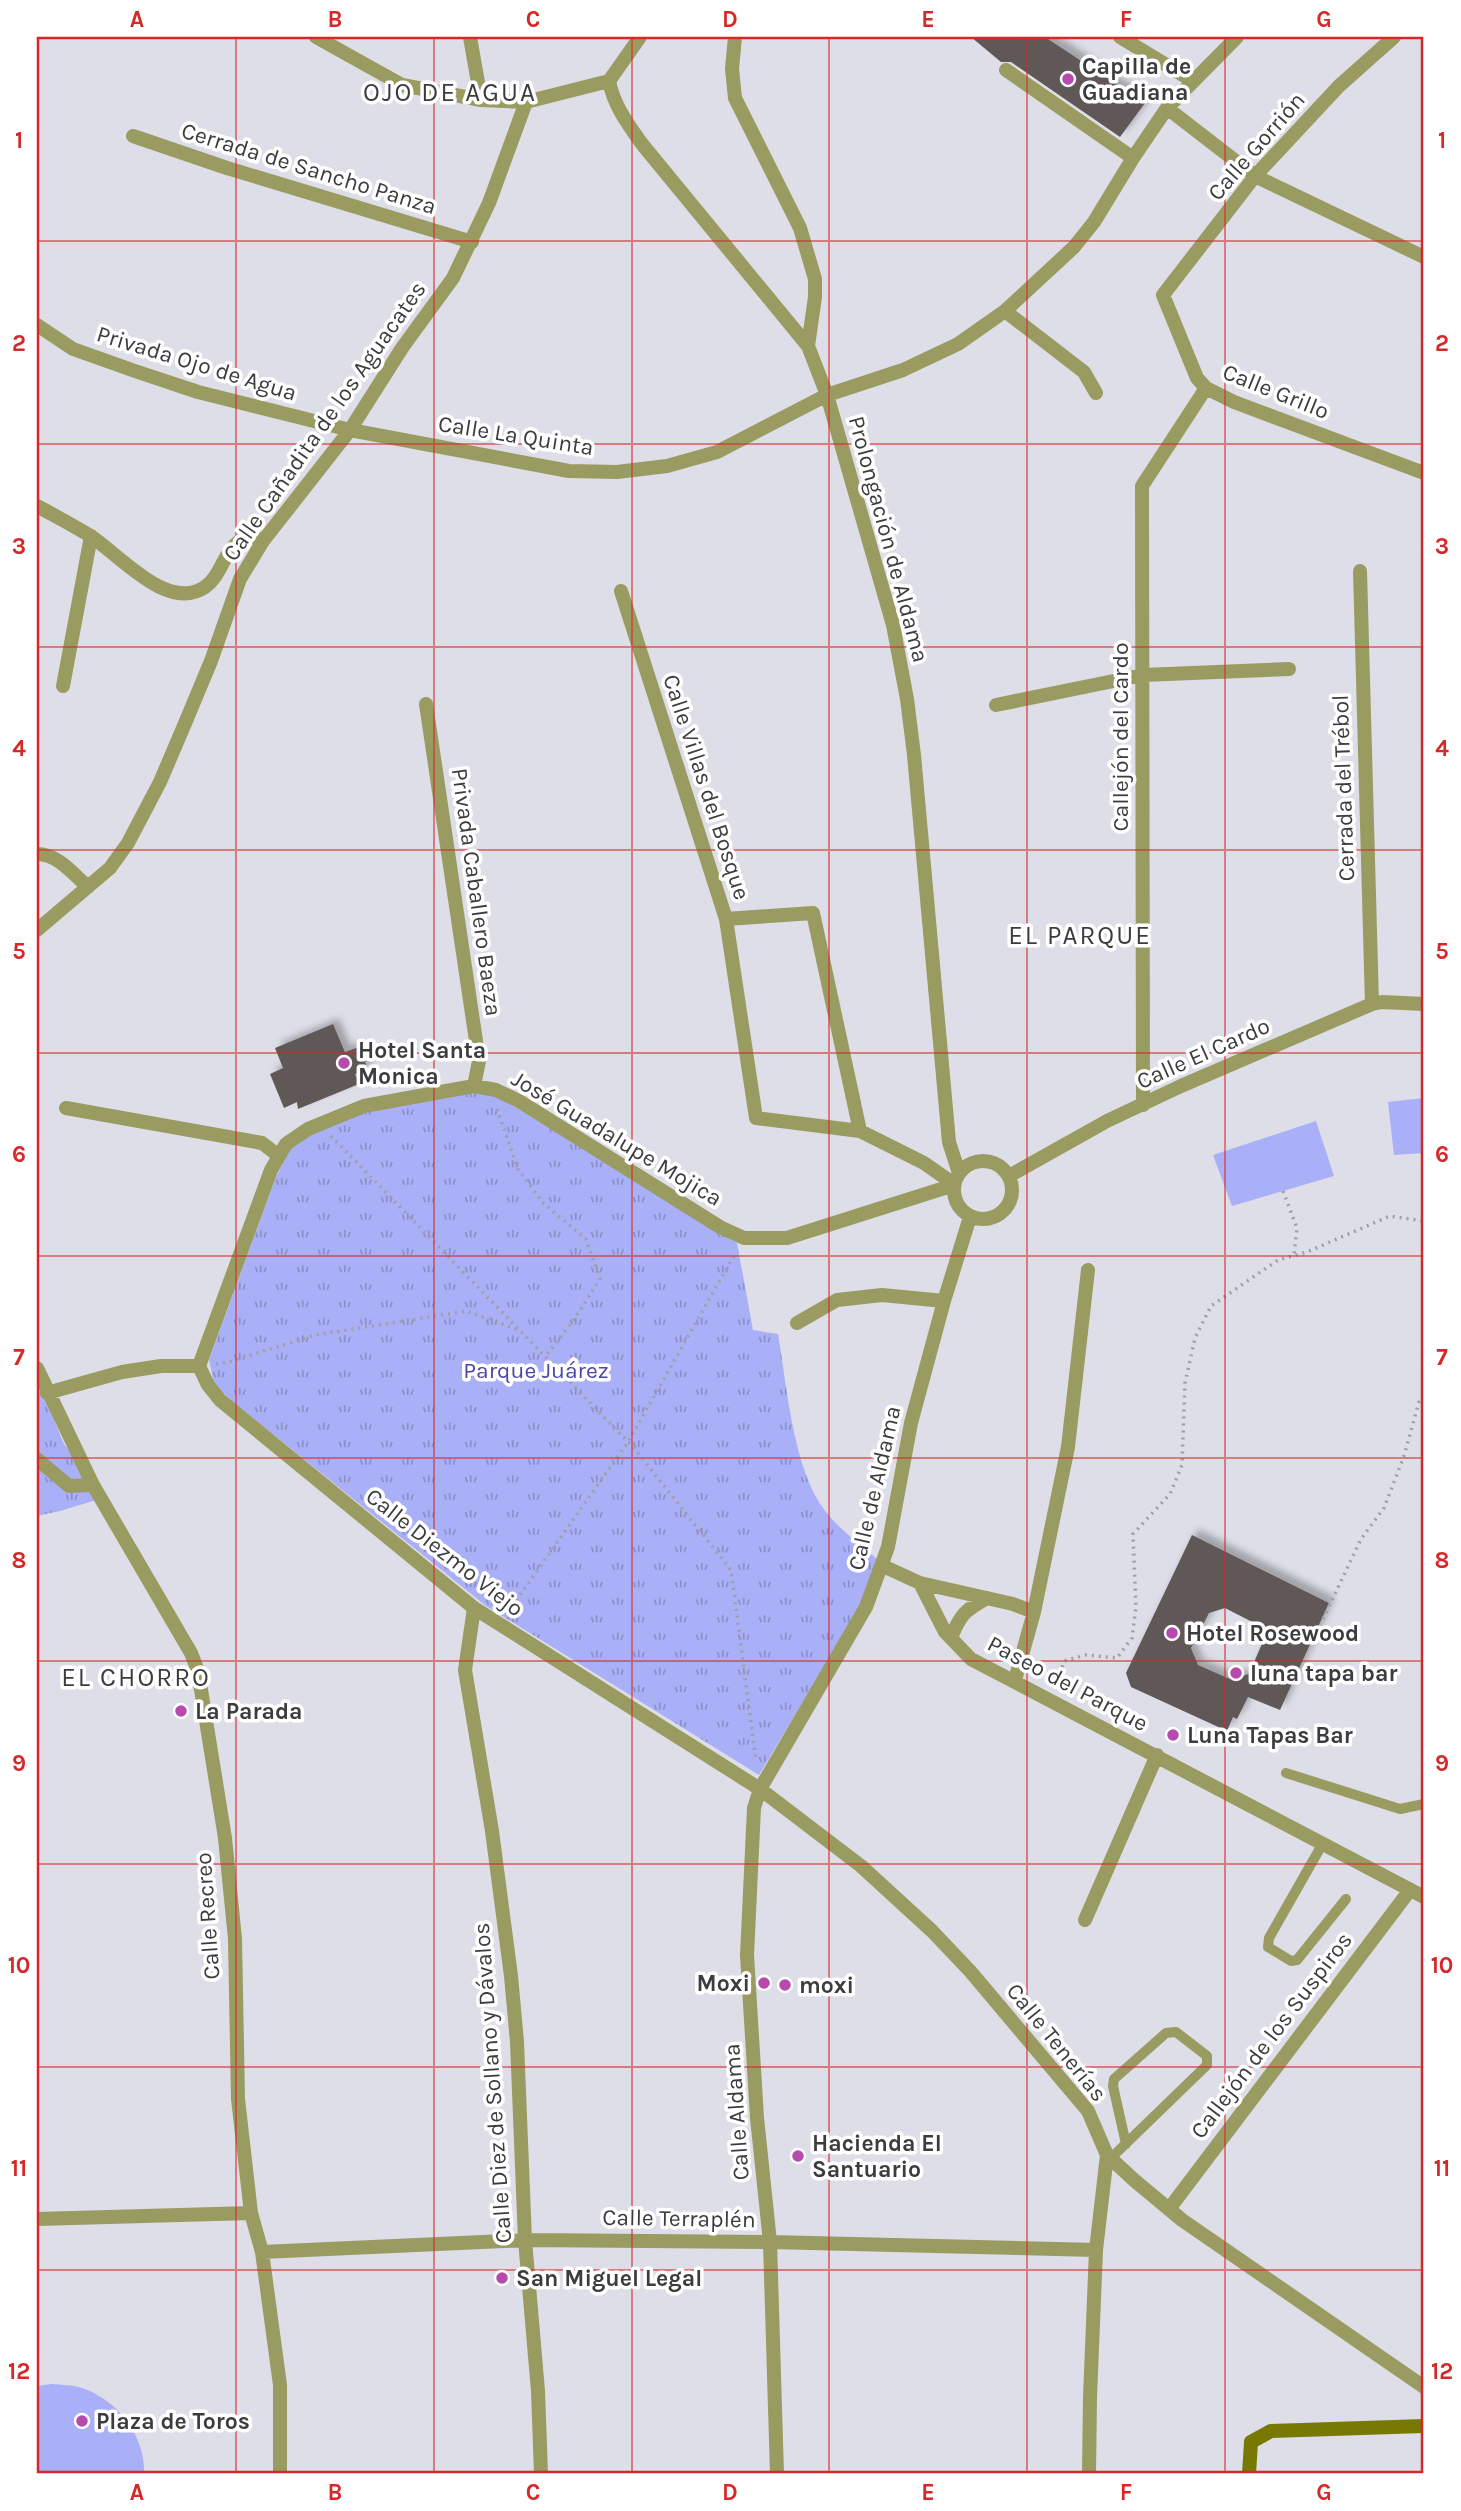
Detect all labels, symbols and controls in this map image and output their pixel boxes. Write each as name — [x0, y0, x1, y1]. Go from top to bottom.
text: A — [130, 6, 144, 33]
text: B — [328, 6, 342, 33]
text: C — [526, 6, 540, 33]
text: D — [722, 6, 738, 33]
text: E — [921, 6, 935, 33]
text: F — [1120, 6, 1132, 33]
text: G — [1316, 6, 1332, 33]
place label: Capilla de Guadiana — [1082, 53, 1191, 106]
marker: Capilla de Guadiana — [1060, 71, 1076, 87]
district label: OJO DE AGUA — [363, 77, 537, 108]
street label: Calle Gorrión — [1202, 87, 1311, 206]
street label: Cerrada de Sancho Panza — [178, 117, 439, 220]
text: 1 — [15, 127, 23, 154]
text: 1 — [1438, 127, 1446, 154]
street label: Calle Cañadita de los Aguacates — [217, 276, 431, 566]
street label: Privada Ojo de Agua — [94, 320, 300, 407]
text: 2 — [12, 330, 26, 357]
text: 2 — [1435, 330, 1449, 357]
street label: Calle Grillo — [1219, 358, 1333, 425]
street label: Calle La Quinta — [436, 410, 595, 461]
street label: Prolongación de Aldama — [843, 413, 934, 665]
text: 3 — [12, 533, 26, 560]
text: 3 — [1435, 533, 1449, 560]
street label: Callejón del Cardo — [1107, 642, 1134, 832]
street label: Calle Villas del Bosque — [657, 671, 756, 903]
street label: Cerrada del Trébol — [1327, 694, 1360, 882]
text: 4 — [12, 735, 26, 762]
text: 4 — [1435, 735, 1449, 762]
street label: Privada Caballero Baeza — [446, 766, 507, 1018]
district label: EL PARQUE — [1008, 920, 1152, 951]
text: 5 — [12, 938, 26, 965]
text: 5 — [1435, 938, 1449, 965]
street label: Calle El Cardo — [1132, 1012, 1274, 1095]
place label: Hotel Santa Monica — [358, 1037, 486, 1090]
marker: Hotel Santa Monica — [336, 1055, 352, 1071]
street label: José Guadalupe Mojica — [507, 1065, 727, 1212]
text: 6 — [12, 1141, 26, 1168]
text: 6 — [1435, 1141, 1449, 1168]
text: 7 — [13, 1344, 25, 1371]
text: 7 — [1436, 1344, 1448, 1371]
park label: Parque Juárez — [463, 1357, 609, 1384]
street label: Calle de Aldama — [842, 1403, 907, 1573]
street label: Calle Diezmo Viejo — [360, 1482, 529, 1622]
text: 8 — [12, 1547, 26, 1574]
text: 8 — [1435, 1547, 1449, 1574]
place label: Hotel Rosewood — [1186, 1620, 1359, 1647]
marker: Hotel Rosewood — [1164, 1625, 1180, 1641]
street label: Paseo del Parque — [983, 1630, 1152, 1737]
place label: luna tapa bar — [1250, 1660, 1397, 1687]
district label: EL CHORRO — [61, 1662, 211, 1693]
marker: luna tapa bar — [1228, 1665, 1244, 1681]
place label: La Parada — [195, 1698, 303, 1725]
marker: La Parada — [173, 1703, 189, 1719]
place label: Luna Tapas Bar — [1187, 1722, 1353, 1749]
marker: Luna Tapas Bar — [1165, 1727, 1181, 1743]
text: 9 — [12, 1750, 26, 1777]
text: 9 — [1435, 1750, 1449, 1777]
street label: Calle Recreo — [190, 1851, 225, 1980]
street label: Calle Diez de Sollano y Dávalos — [468, 1922, 517, 2244]
street label: Callejón de los Suspiros — [1185, 1927, 1358, 2144]
text: 10 — [8, 1952, 30, 1979]
text: 10 — [1431, 1952, 1453, 1979]
place label: Moxi — [697, 1970, 750, 1997]
place label: moxi — [799, 1972, 854, 1999]
marker: Moxi — [756, 1975, 772, 1991]
marker: moxi — [777, 1977, 793, 1993]
street label: Calle Tenerías — [1001, 1978, 1112, 2107]
street label: Calle Aldama — [718, 2043, 755, 2181]
place label: Hacienda El Santuario — [812, 2130, 942, 2183]
marker: Hacienda El Santuario — [790, 2148, 806, 2164]
text: 11 — [11, 2155, 27, 2182]
text: 11 — [1434, 2155, 1450, 2182]
street label: Calle Terraplén — [602, 2204, 756, 2233]
place label: San Miguel Legal — [516, 2265, 702, 2292]
marker: San Miguel Legal — [494, 2270, 510, 2286]
text: 12 — [8, 2358, 30, 2385]
text: 12 — [1431, 2358, 1453, 2385]
place label: Plaza de Toros — [96, 2408, 250, 2435]
marker: Plaza de Toros — [74, 2413, 90, 2429]
text: A — [130, 2479, 144, 2506]
text: B — [328, 2479, 342, 2506]
text: C — [526, 2479, 540, 2506]
text: D — [722, 2479, 738, 2506]
text: E — [921, 2479, 935, 2506]
text: F — [1120, 2479, 1132, 2506]
text: G — [1316, 2479, 1332, 2506]

